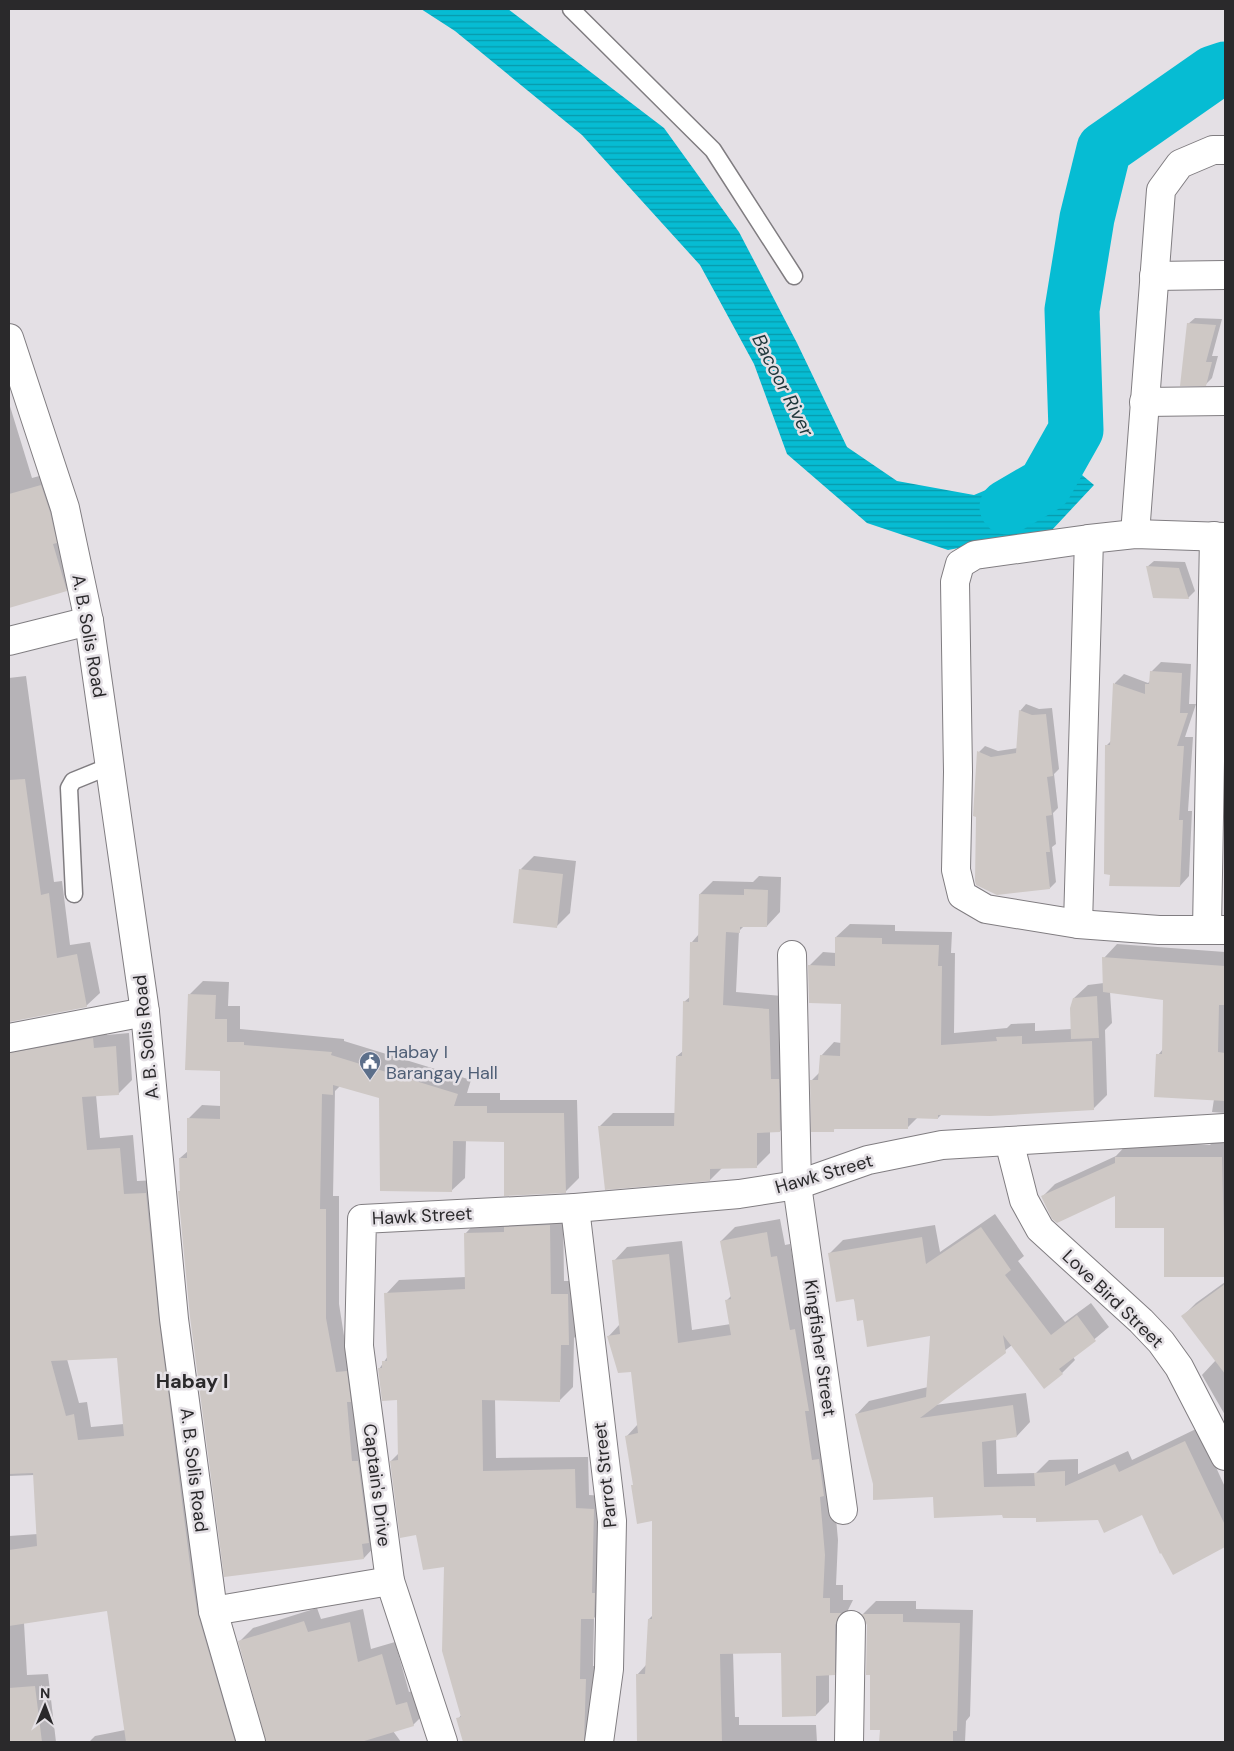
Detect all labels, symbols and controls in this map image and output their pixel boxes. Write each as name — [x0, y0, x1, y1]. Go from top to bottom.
water label: Bacoor River — [747, 330, 820, 441]
street label: A. B. Solis Road — [66, 573, 112, 699]
street label: A. B. Solis Road — [128, 974, 164, 1100]
place label: Habay I Barangay Hall — [386, 1040, 498, 1085]
public building icon: Habay I Barangay Hall — [358, 1050, 382, 1081]
street label: Hawk Street — [772, 1149, 876, 1199]
street label: Hawk Street — [371, 1201, 473, 1231]
street label: Love Bird Street — [1057, 1245, 1169, 1353]
street label: Kingfisher Street — [799, 1278, 841, 1418]
district label: Habay I — [156, 1368, 228, 1394]
street label: A. B. Solis Road — [174, 1407, 214, 1533]
street label: Parrot Street — [588, 1421, 622, 1529]
street label: Captain's Drive — [358, 1422, 396, 1548]
north arrow — [20, 1681, 70, 1731]
text: N — [40, 1684, 50, 1702]

